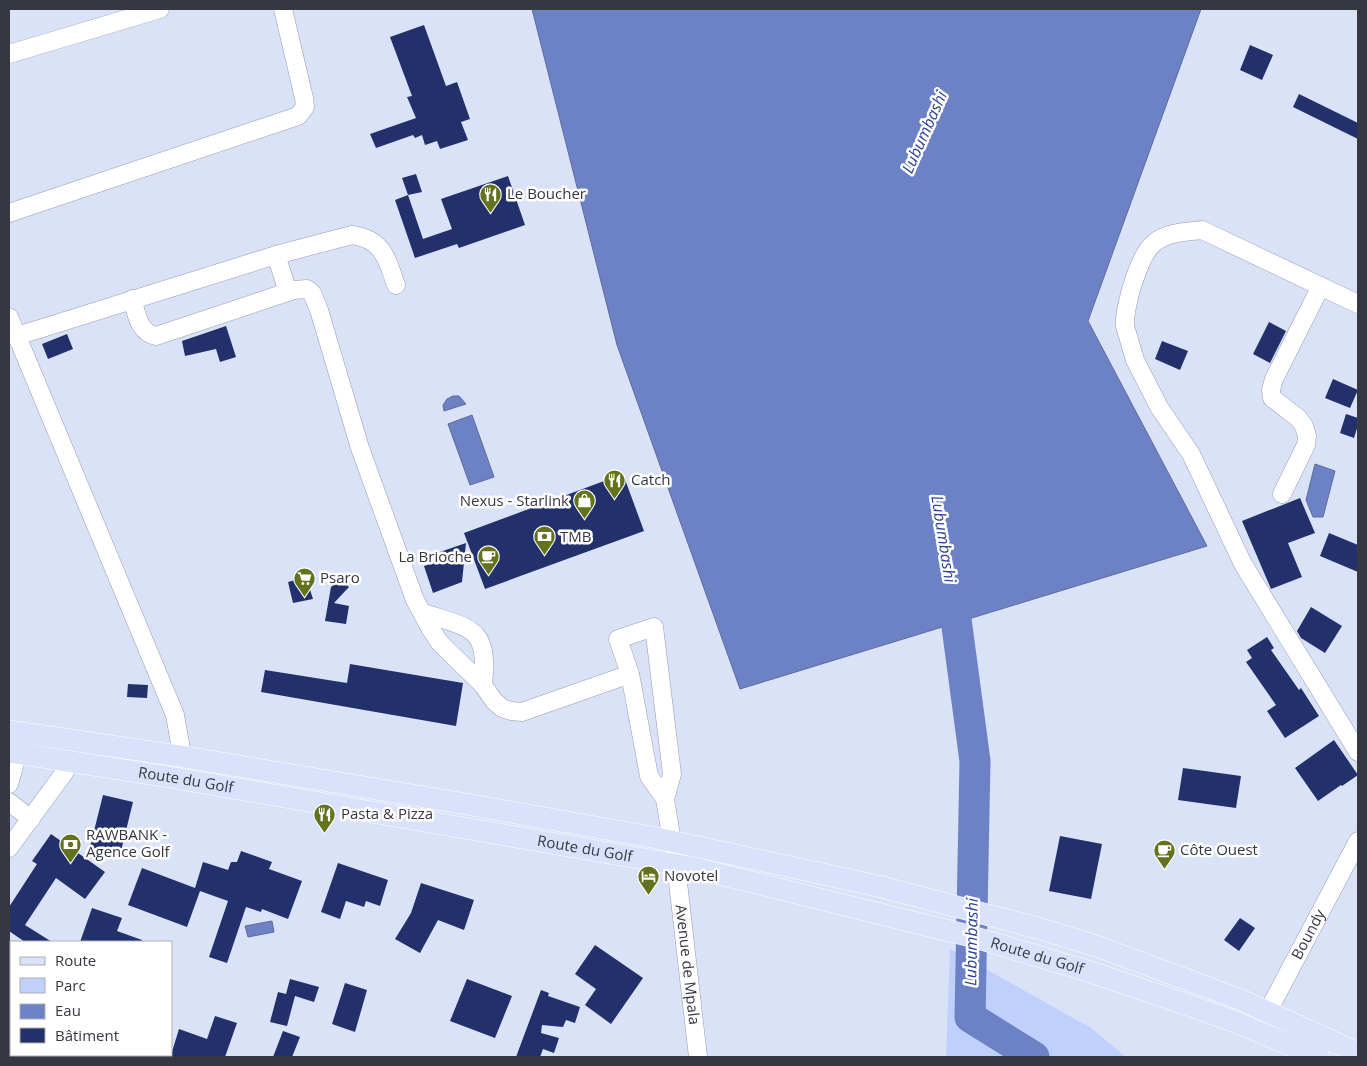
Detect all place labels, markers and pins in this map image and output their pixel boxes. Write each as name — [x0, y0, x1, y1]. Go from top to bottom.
restaurant icon: Le Boucher — [479, 182, 503, 213]
place label: Le Boucher — [507, 183, 586, 203]
restaurant icon: Catch — [603, 468, 627, 499]
place label: Catch — [631, 469, 671, 489]
shop icon: Nexus - Starlink — [573, 489, 597, 520]
place label: Nexus - Starlink — [460, 490, 569, 510]
bank icon: TMB — [532, 525, 556, 556]
place label: TMB — [560, 526, 591, 546]
cafe icon: La Brioche — [476, 545, 500, 576]
place label: La Brioche — [399, 546, 472, 566]
supermarket icon: Psaro — [292, 566, 316, 597]
place label: Psaro — [320, 567, 360, 587]
restaurant icon: Pasta & Pizza — [313, 802, 337, 833]
place label: Pasta & Pizza — [341, 803, 433, 823]
place label: RAWBANK - Agence Golf — [86, 824, 170, 861]
bank icon: RAWBANK - Agence Golf — [58, 832, 82, 863]
cafe icon: Côte Ouest — [1152, 838, 1176, 869]
place label: Côte Ouest — [1180, 839, 1258, 859]
hotel icon: Novotel — [636, 864, 660, 895]
place label: Novotel — [664, 865, 718, 885]

